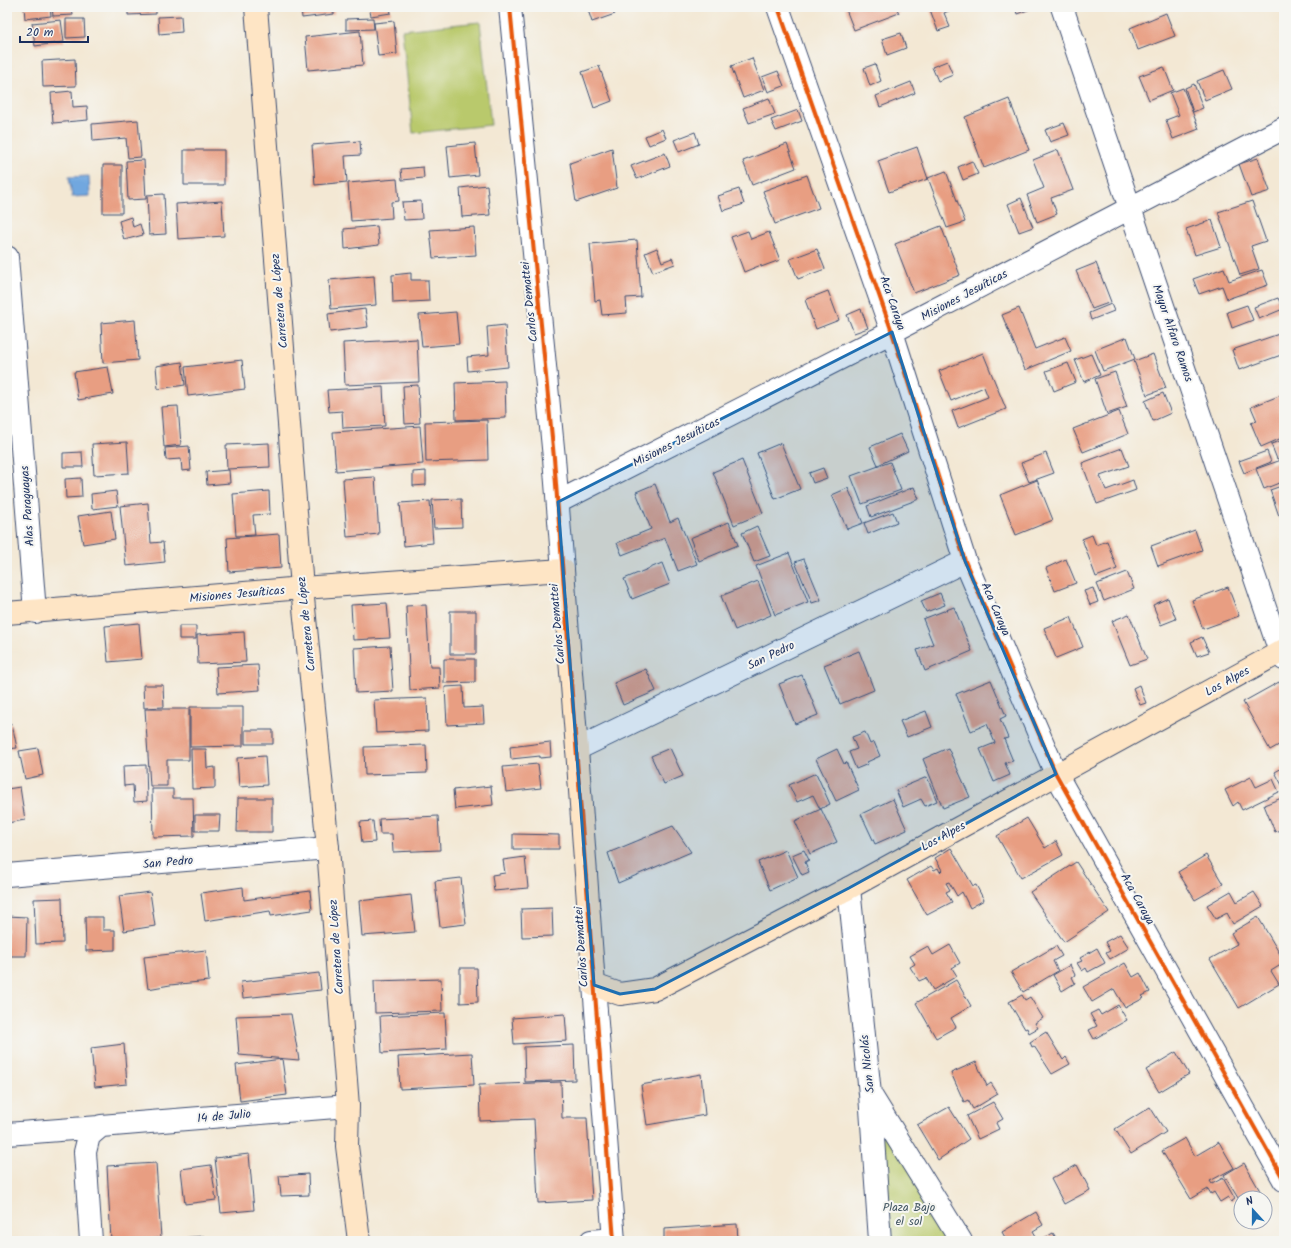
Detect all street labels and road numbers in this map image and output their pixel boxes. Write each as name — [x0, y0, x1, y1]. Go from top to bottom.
street label: Carretera de López — [266, 253, 293, 349]
street label: Carlos Demattei — [516, 260, 543, 343]
street label: Misiones Jesuíticas — [917, 265, 1011, 326]
street label: Aca Caraya — [874, 273, 911, 333]
street label: Mayor Alfaro Ramos — [1147, 282, 1198, 385]
street label: Misiones Jesuíticas — [629, 412, 723, 473]
street label: Alas Paraguayas — [15, 465, 40, 547]
street label: Carretera de López — [292, 576, 321, 672]
street label: Aca Caraya — [976, 579, 1016, 639]
street label: Misiones Jesuíticas — [188, 581, 286, 608]
street label: Carlos Demattei — [544, 582, 570, 665]
street label: San Pedro — [744, 636, 798, 675]
street label: Los Alpes — [1201, 661, 1253, 701]
street label: Los Alpes — [917, 816, 969, 856]
street label: San Pedro — [142, 851, 194, 874]
street label: Aca Caraya — [1115, 870, 1160, 929]
street label: Carretera de López — [324, 899, 349, 995]
street label: Carlos Demattei — [569, 905, 594, 988]
street label: San Nicolás — [855, 1034, 880, 1094]
street label: 14 de Julio — [196, 1105, 252, 1128]

